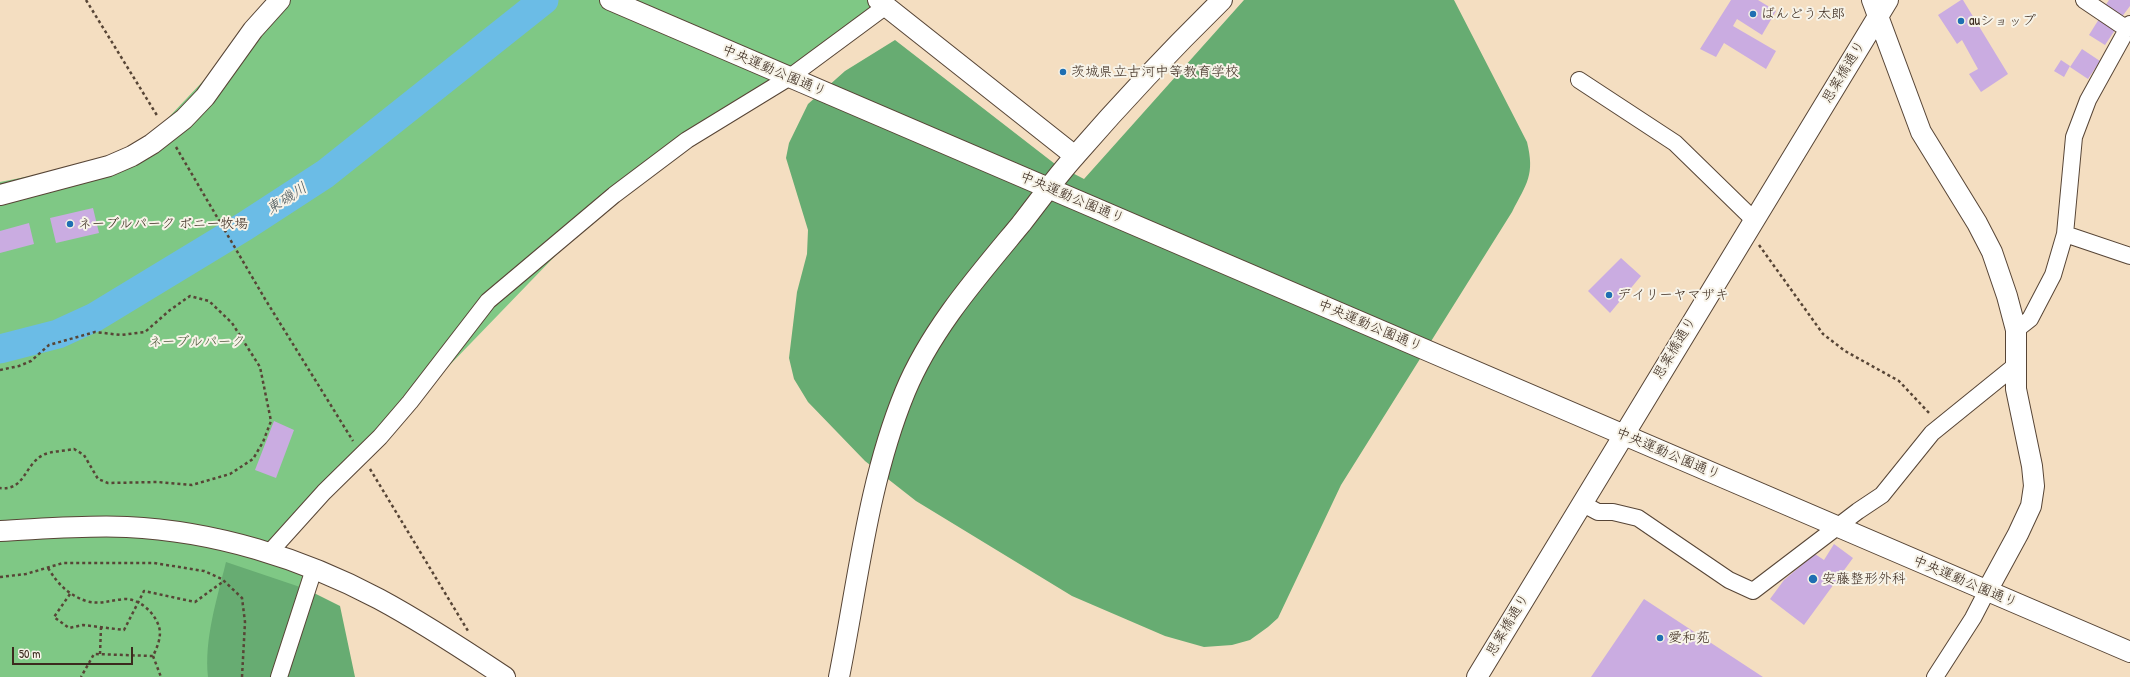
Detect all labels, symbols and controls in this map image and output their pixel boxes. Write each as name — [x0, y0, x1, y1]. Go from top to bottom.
place label: ばんどう太郎 — [1761, 6, 1845, 22]
marker: ばんどう太郎 — [1748, 9, 1758, 19]
place label: auショップ — [1969, 13, 2036, 29]
marker: auショップ — [1956, 16, 1966, 26]
street label: 思案橋通り — [1819, 38, 1869, 106]
street label: 中央運動公園通り — [719, 41, 829, 101]
place label: 茨城県立古河中等教育学校 — [1071, 64, 1239, 80]
marker: 茨城県立古河中等教育学校 — [1058, 67, 1068, 77]
street label: 中央運動公園通り — [1017, 168, 1127, 228]
water label: 東磯川 — [263, 179, 311, 219]
place label: ネーブルパーク ポニー牧場 — [78, 216, 248, 232]
marker: ネーブルパーク ポニー牧場 — [65, 219, 75, 229]
place label: デイリーヤマザキ — [1617, 287, 1729, 303]
marker: デイリーヤマザキ — [1604, 290, 1614, 300]
street label: 中央運動公園通り — [1315, 296, 1425, 356]
street label: 思案橋通り — [1650, 314, 1700, 382]
park label: ネーブルパーク — [148, 334, 246, 350]
street label: 中央運動公園通り — [1613, 424, 1723, 484]
street label: 中央運動公園通り — [1910, 552, 2020, 612]
place label: 安藤整形外科 — [1822, 571, 1906, 587]
marker: 安藤整形外科 — [1807, 573, 1819, 585]
street label: 思案橋通り — [1483, 591, 1533, 659]
place label: 愛和苑 — [1668, 630, 1710, 646]
marker: 愛和苑 — [1655, 633, 1665, 643]
scale bar — [14, 639, 135, 665]
text: 50 m — [19, 645, 40, 662]

